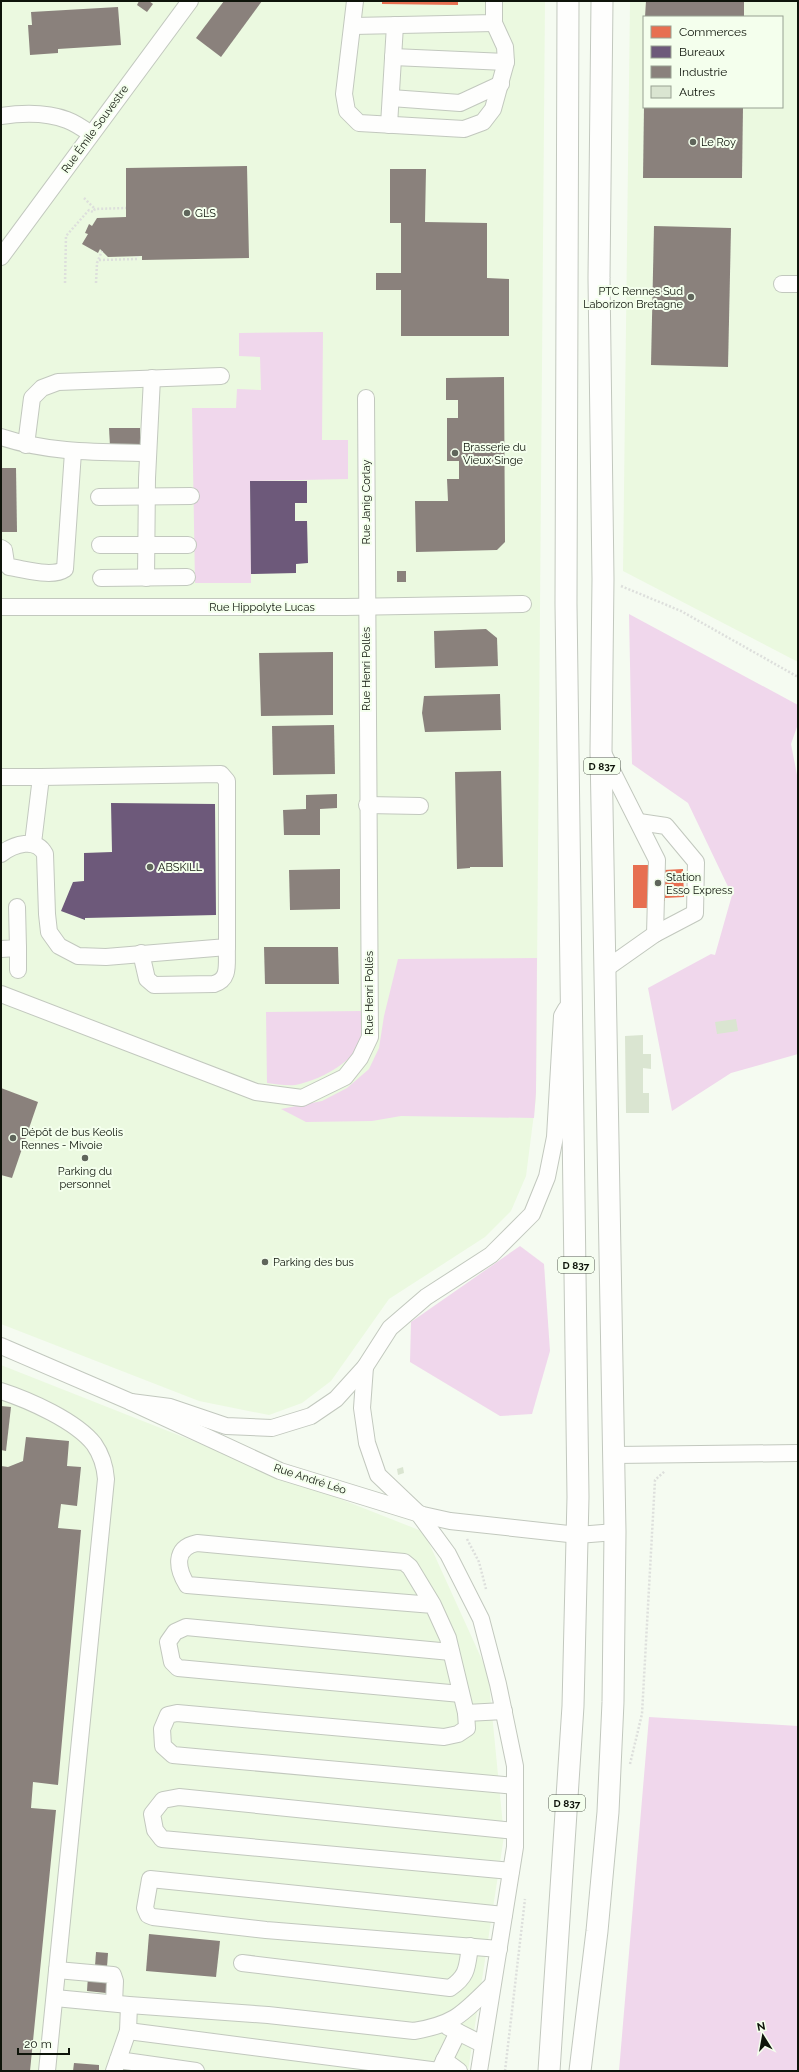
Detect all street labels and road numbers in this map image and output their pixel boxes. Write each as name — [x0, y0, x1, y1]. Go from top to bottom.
street label: Rue Émile Souvestre — [58, 82, 132, 175]
street label: Rue Janig Corlay — [360, 459, 373, 544]
street label: Rue Hippolyte Lucas — [209, 601, 315, 614]
street label: Rue Henri Pollès — [360, 627, 373, 711]
road number: D 837 — [584, 758, 620, 774]
street label: Rue Henri Pollès — [363, 951, 376, 1035]
road number: D 837 — [558, 1257, 594, 1273]
street label: Rue André Léo — [272, 1461, 348, 1497]
road number: D 837 — [549, 1795, 585, 1811]

